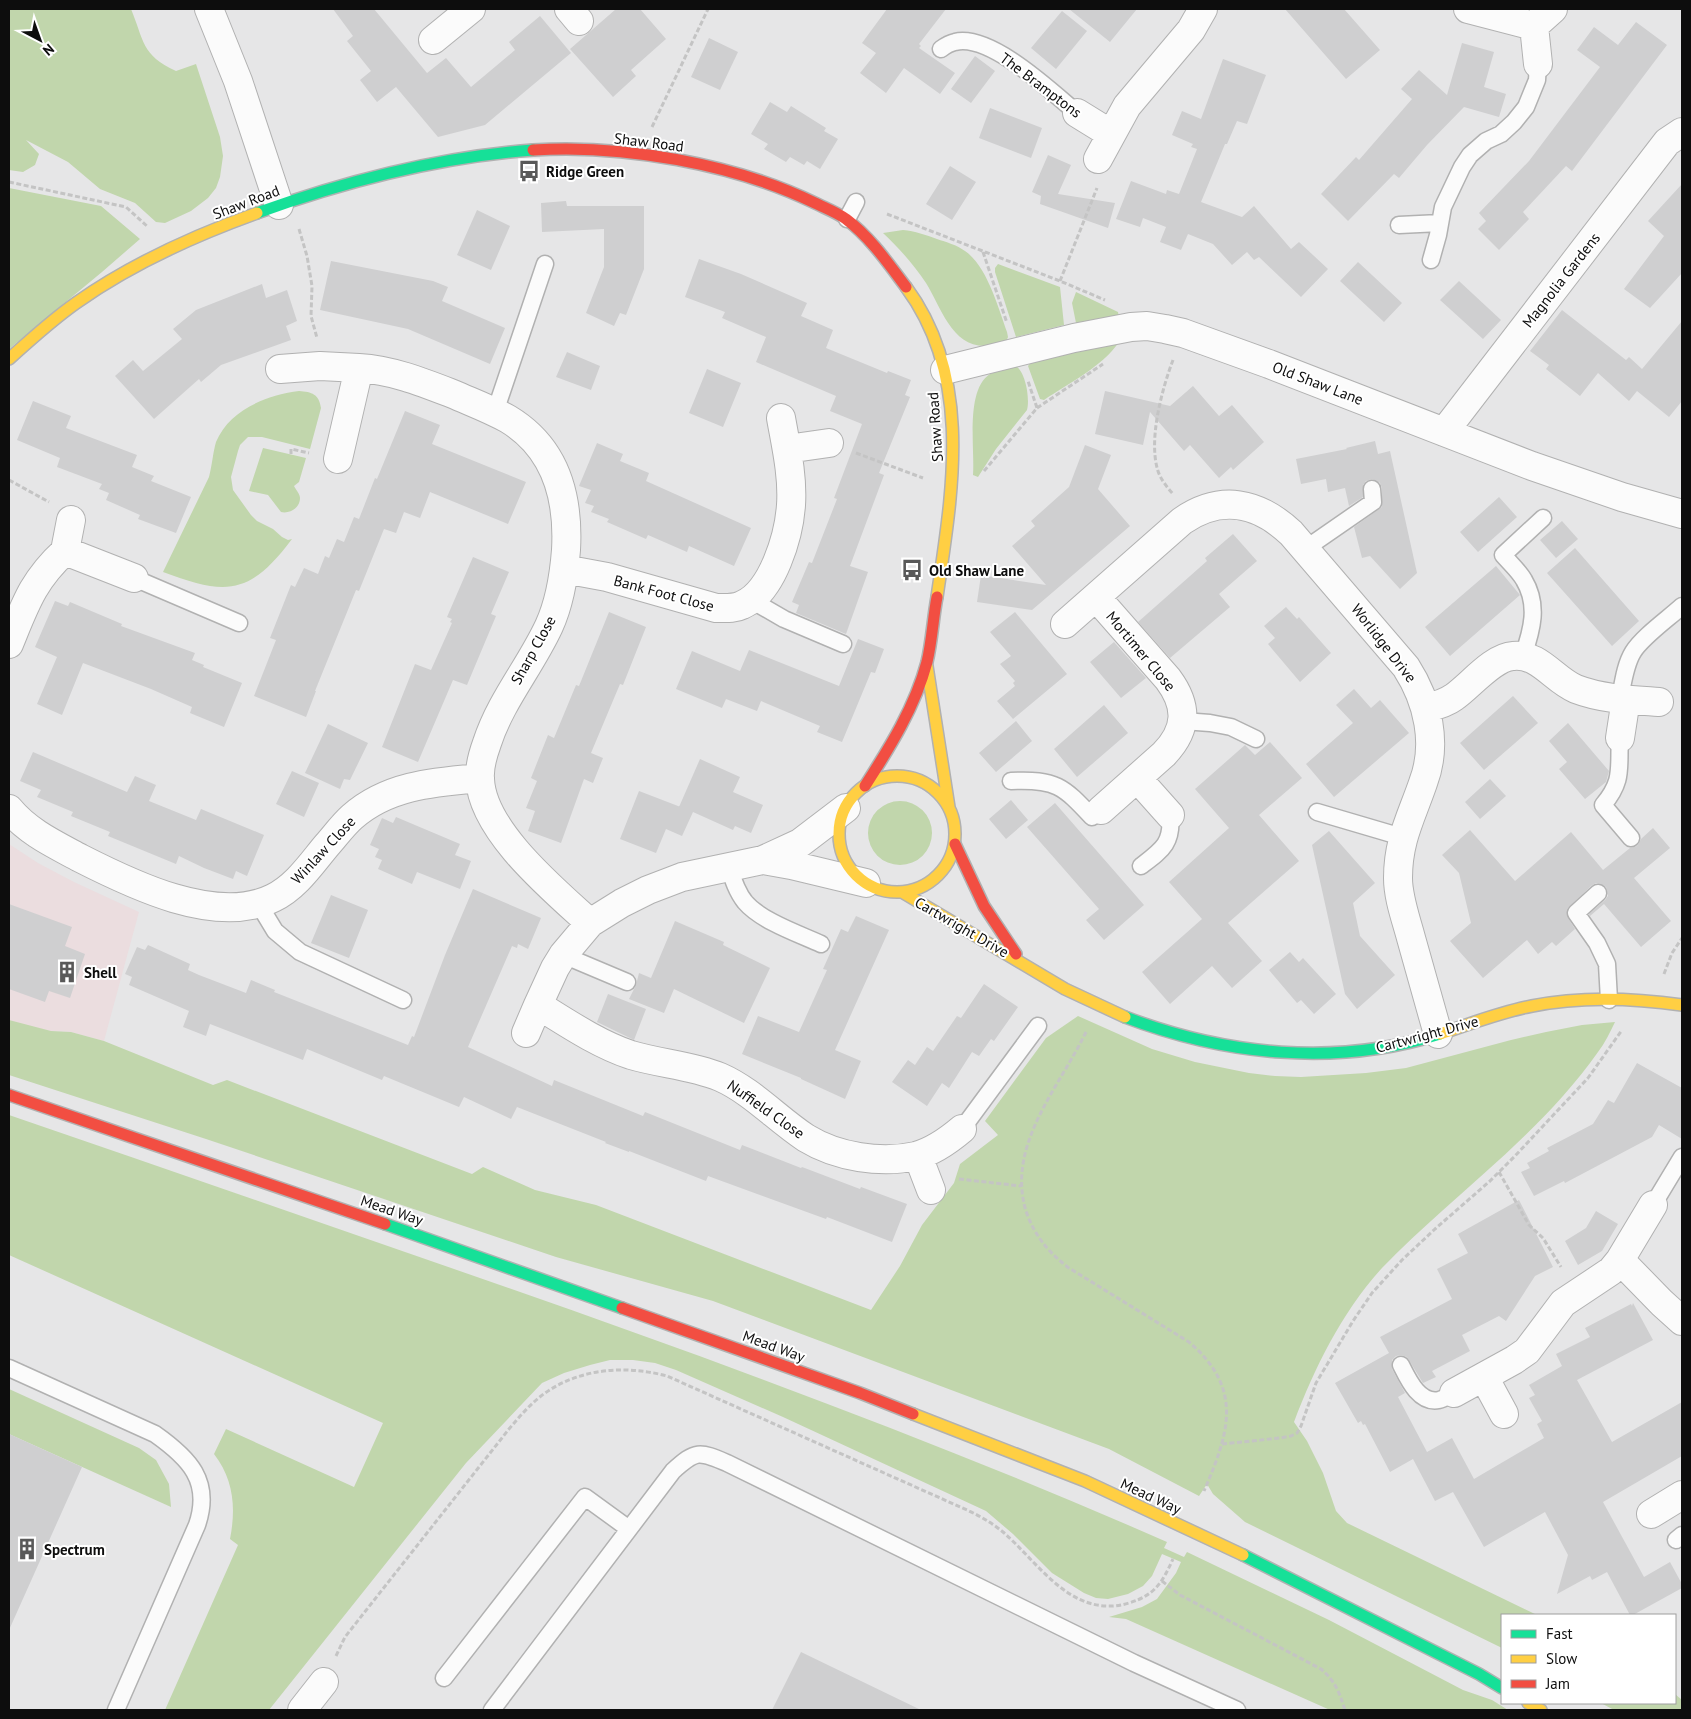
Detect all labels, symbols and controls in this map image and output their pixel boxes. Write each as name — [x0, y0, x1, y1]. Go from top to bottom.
north arrow — [15, 15, 65, 65]
text: N — [39, 40, 58, 60]
street label: The Bramptons — [996, 48, 1086, 122]
street label: Shaw Road — [613, 128, 685, 156]
bus stop icon: Ridge Green — [516, 158, 542, 184]
place label: Ridge Green — [546, 162, 624, 181]
street label: Shaw Road — [210, 181, 282, 223]
street label: Magnolia Gardens — [1518, 229, 1604, 331]
street label: Old Shaw Lane — [1270, 357, 1366, 409]
street label: Shaw Road — [923, 391, 947, 463]
bus stop icon: Old Shaw Lane — [899, 557, 925, 583]
place label: Old Shaw Lane — [929, 561, 1024, 580]
street label: Bank Foot Close — [612, 570, 716, 616]
street label: Worlidge Drive — [1347, 600, 1421, 686]
street label: Mortimer Close — [1102, 607, 1180, 695]
street label: Sharp Close — [506, 612, 560, 688]
street label: Winlaw Close — [287, 812, 359, 888]
street label: Cartwright Drive — [912, 892, 1012, 962]
building icon: Shell — [54, 959, 80, 985]
place label: Shell — [84, 963, 117, 982]
street label: Cartwright Drive — [1374, 1011, 1480, 1057]
street label: Nuffield Close — [724, 1075, 808, 1143]
street label: Mead Way — [358, 1190, 426, 1230]
street label: Mead Way — [740, 1326, 808, 1366]
street label: Mead Way — [1118, 1474, 1184, 1518]
building icon: Spectrum — [14, 1536, 40, 1562]
place label: Spectrum — [44, 1540, 105, 1559]
legend — [1501, 1614, 1676, 1704]
text: Fast — [1546, 1624, 1573, 1643]
text: Slow — [1546, 1649, 1577, 1668]
text: Jam — [1545, 1674, 1570, 1693]

